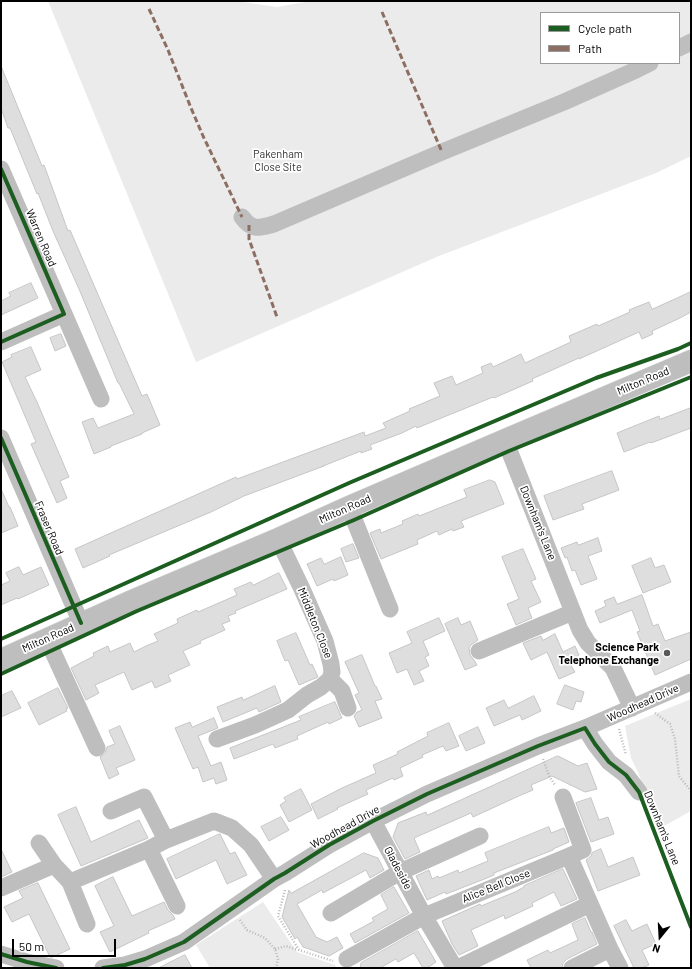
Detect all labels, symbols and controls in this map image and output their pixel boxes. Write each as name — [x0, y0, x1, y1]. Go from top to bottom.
legend — [540, 12, 680, 64]
text: Cycle path — [578, 21, 632, 35]
text: Path — [578, 41, 602, 55]
park label: Pakenham Close Site — [253, 147, 303, 173]
street label: Warren Road — [23, 207, 59, 269]
street label: Milton Road — [615, 364, 671, 398]
street label: Downham's Lane — [517, 484, 559, 562]
street label: Milton Road — [317, 492, 373, 526]
street label: Fraser Road — [32, 499, 66, 557]
street label: Middleton Close — [295, 586, 335, 660]
street label: Milton Road — [20, 621, 76, 655]
place label: Science Park Telephone Exchange — [558, 640, 659, 666]
marker: Science Park Telephone Exchange — [662, 648, 672, 658]
street label: Woodhead Drive — [605, 681, 681, 725]
street label: Downham's Lane — [641, 789, 683, 867]
street label: Woodhead Drive — [308, 803, 382, 851]
street label: Gladeside — [381, 844, 415, 892]
street label: Alice Bell Close — [460, 866, 532, 906]
north arrow — [640, 917, 680, 957]
scale bar — [14, 931, 118, 957]
text: 50 m — [19, 939, 44, 953]
text: N — [651, 942, 662, 956]

